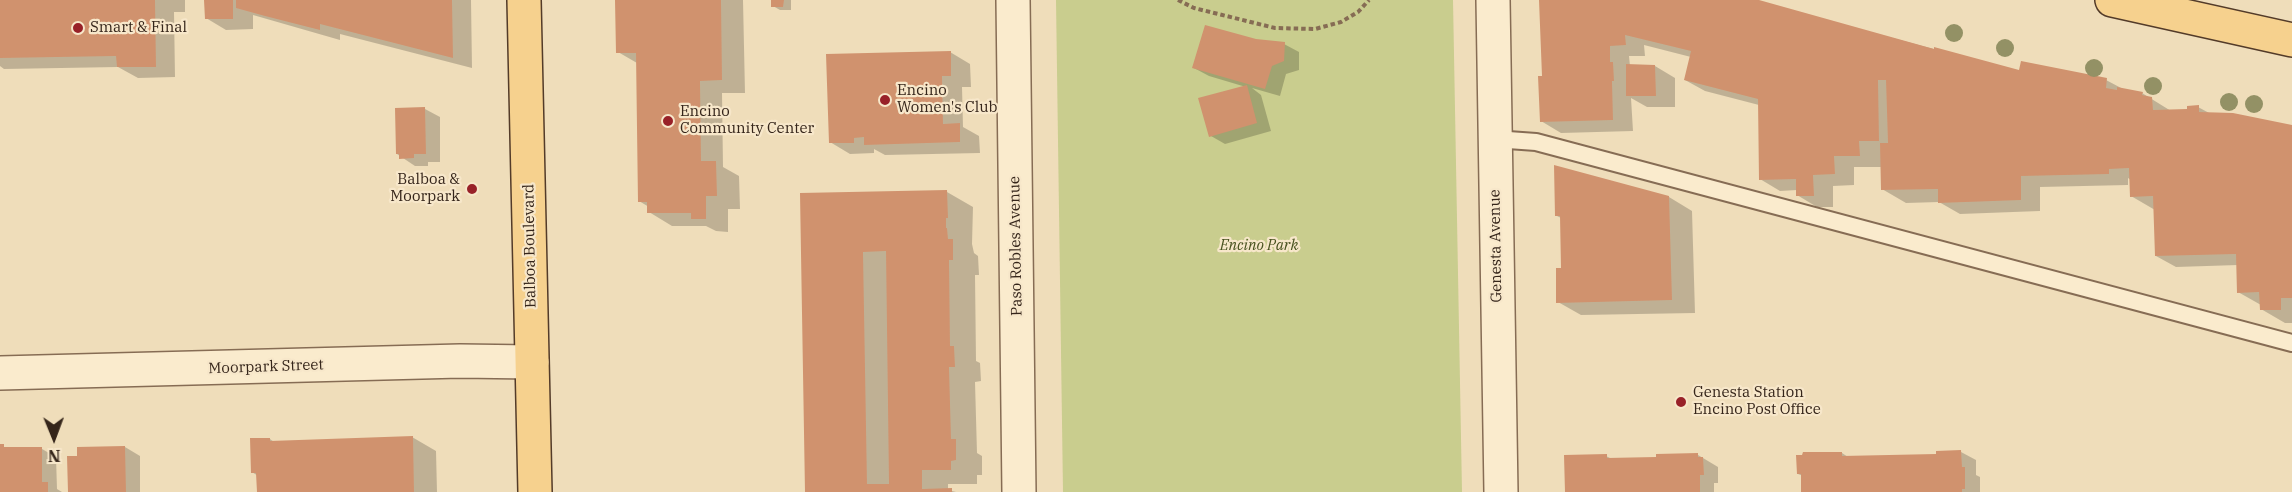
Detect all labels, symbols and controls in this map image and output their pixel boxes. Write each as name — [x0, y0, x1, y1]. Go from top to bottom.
place label: Smart & Final — [90, 19, 187, 37]
marker: Smart & Final — [71, 21, 85, 35]
place label: Encino Women's Club — [897, 82, 998, 117]
marker: Encino Women's Club — [878, 93, 892, 107]
place label: Encino Community Center — [680, 103, 814, 138]
marker: Encino Community Center — [661, 114, 675, 128]
place label: Balboa & Moorpark — [390, 171, 460, 206]
street label: Paso Robles Avenue — [1006, 176, 1026, 316]
marker: Balboa & Moorpark — [465, 182, 479, 196]
street label: Balboa Boulevard — [520, 184, 540, 308]
street label: Genesta Avenue — [1486, 189, 1506, 303]
park label: Encino Park — [1220, 237, 1298, 255]
street label: Moorpark Street — [208, 356, 324, 378]
place label: Genesta Station Encino Post Office — [1693, 384, 1821, 419]
marker: Genesta Station Encino Post Office — [1674, 395, 1688, 409]
north arrow — [24, 408, 84, 468]
text: N — [48, 446, 61, 466]

